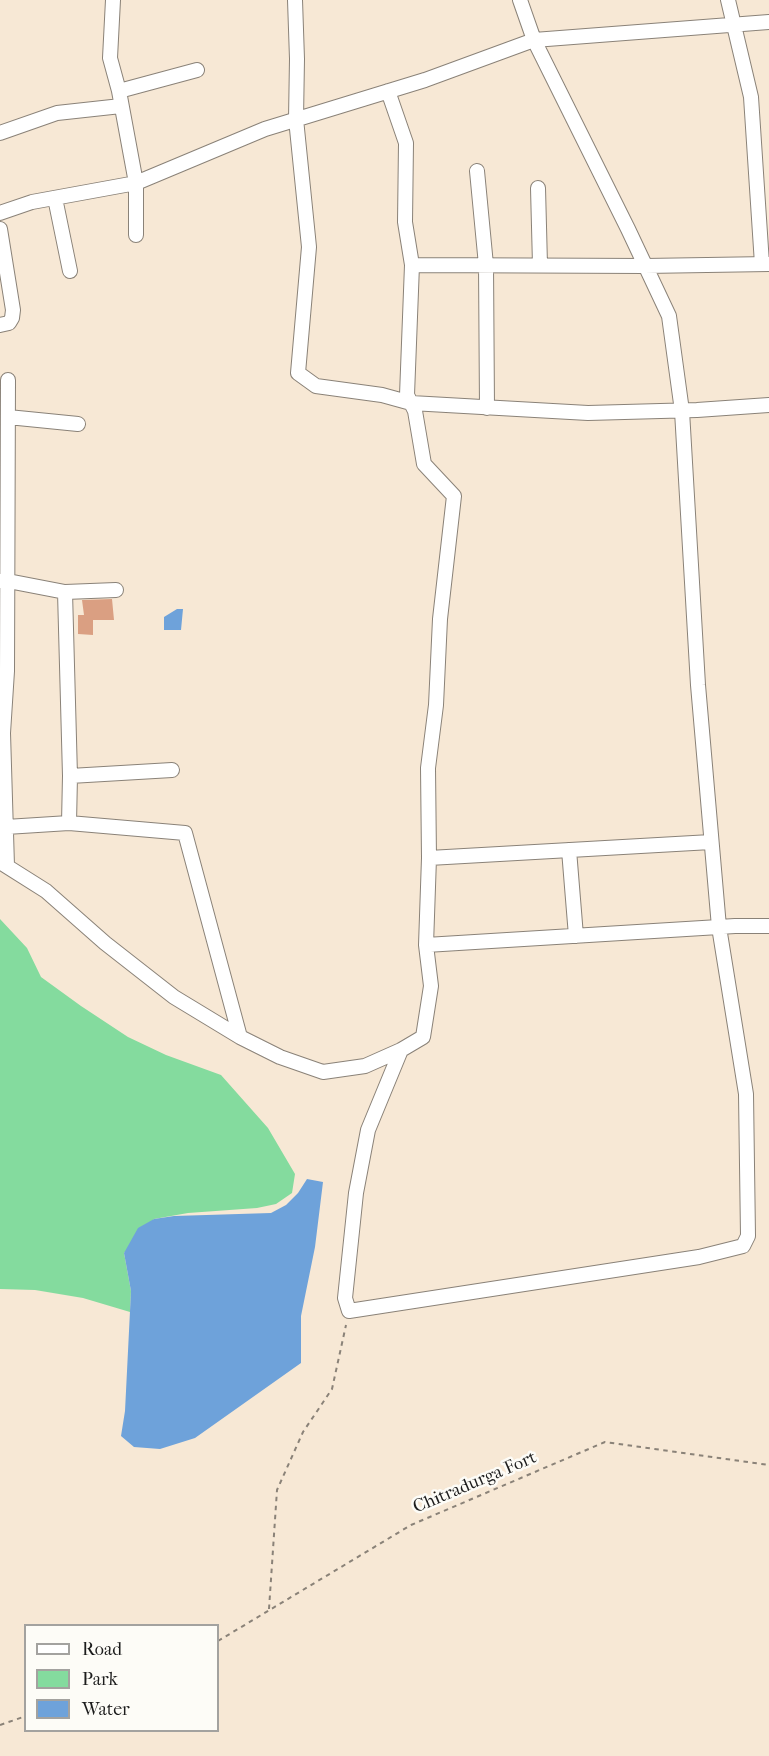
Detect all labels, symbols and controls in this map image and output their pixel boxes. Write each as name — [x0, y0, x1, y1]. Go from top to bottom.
street label: Chitradurga Fort — [410, 1447, 540, 1519]
legend — [24, 1624, 219, 1732]
text: Road — [82, 1639, 122, 1660]
text: Park — [82, 1669, 118, 1690]
text: Water — [82, 1699, 130, 1720]

